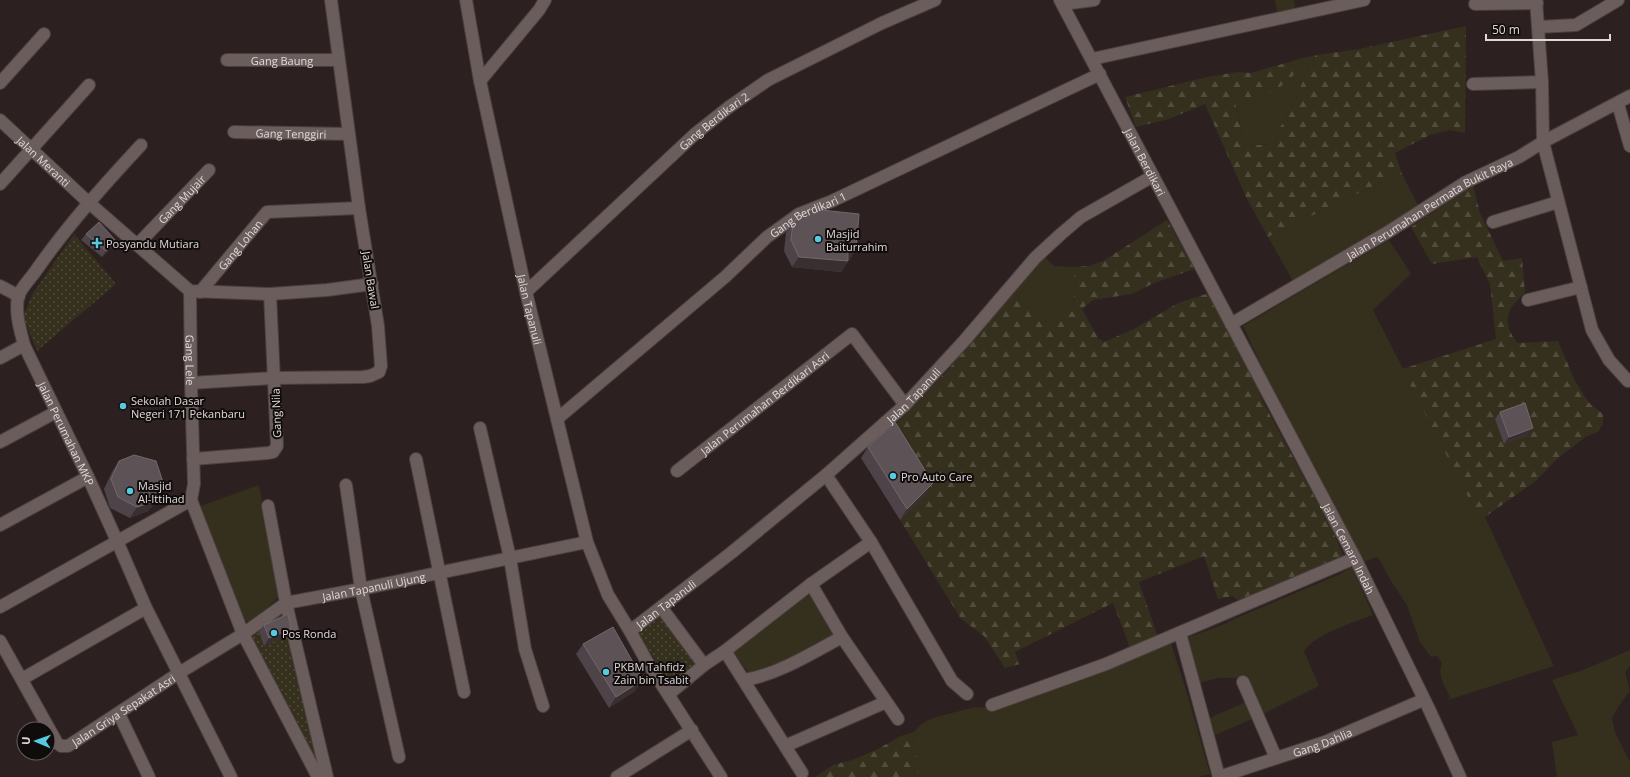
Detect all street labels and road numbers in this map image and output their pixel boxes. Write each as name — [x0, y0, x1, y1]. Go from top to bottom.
street label: Gang Baung — [251, 53, 313, 68]
street label: Gang Berdikari 2 — [675, 88, 751, 153]
street label: Gang Tenggiri — [255, 125, 326, 141]
street label: Jalan Berdikari — [1121, 125, 1169, 198]
street label: Jalan Meranti — [13, 132, 74, 189]
street label: Jalan Perumahan Permata Bukit Raya — [1342, 154, 1515, 263]
street label: Gang Mujair — [154, 171, 209, 227]
street label: Gang Berdikari 1 — [766, 188, 849, 241]
street label: Gang Lohan — [214, 216, 265, 273]
street label: Jalan Bawal — [359, 249, 383, 310]
street label: Jalan Tapanuli — [515, 272, 546, 346]
street label: Gang Lele — [183, 335, 199, 385]
street label: Jalan Perumahan Berdikari Asri — [696, 348, 832, 458]
street label: Jalan Tapanuli — [882, 364, 944, 426]
street label: Jalan Perumahan MKP — [35, 378, 98, 488]
street label: Gang Nila — [268, 388, 284, 438]
street label: Jalan Cemara Indah — [1319, 500, 1379, 596]
street label: Jalan Tapanuli Ujung — [320, 568, 427, 604]
street label: Jalan Tapanuli — [632, 576, 699, 632]
street label: Jalan Griya Sepakat Asri — [68, 670, 178, 750]
street label: Gang Dahlia — [1291, 724, 1354, 760]

